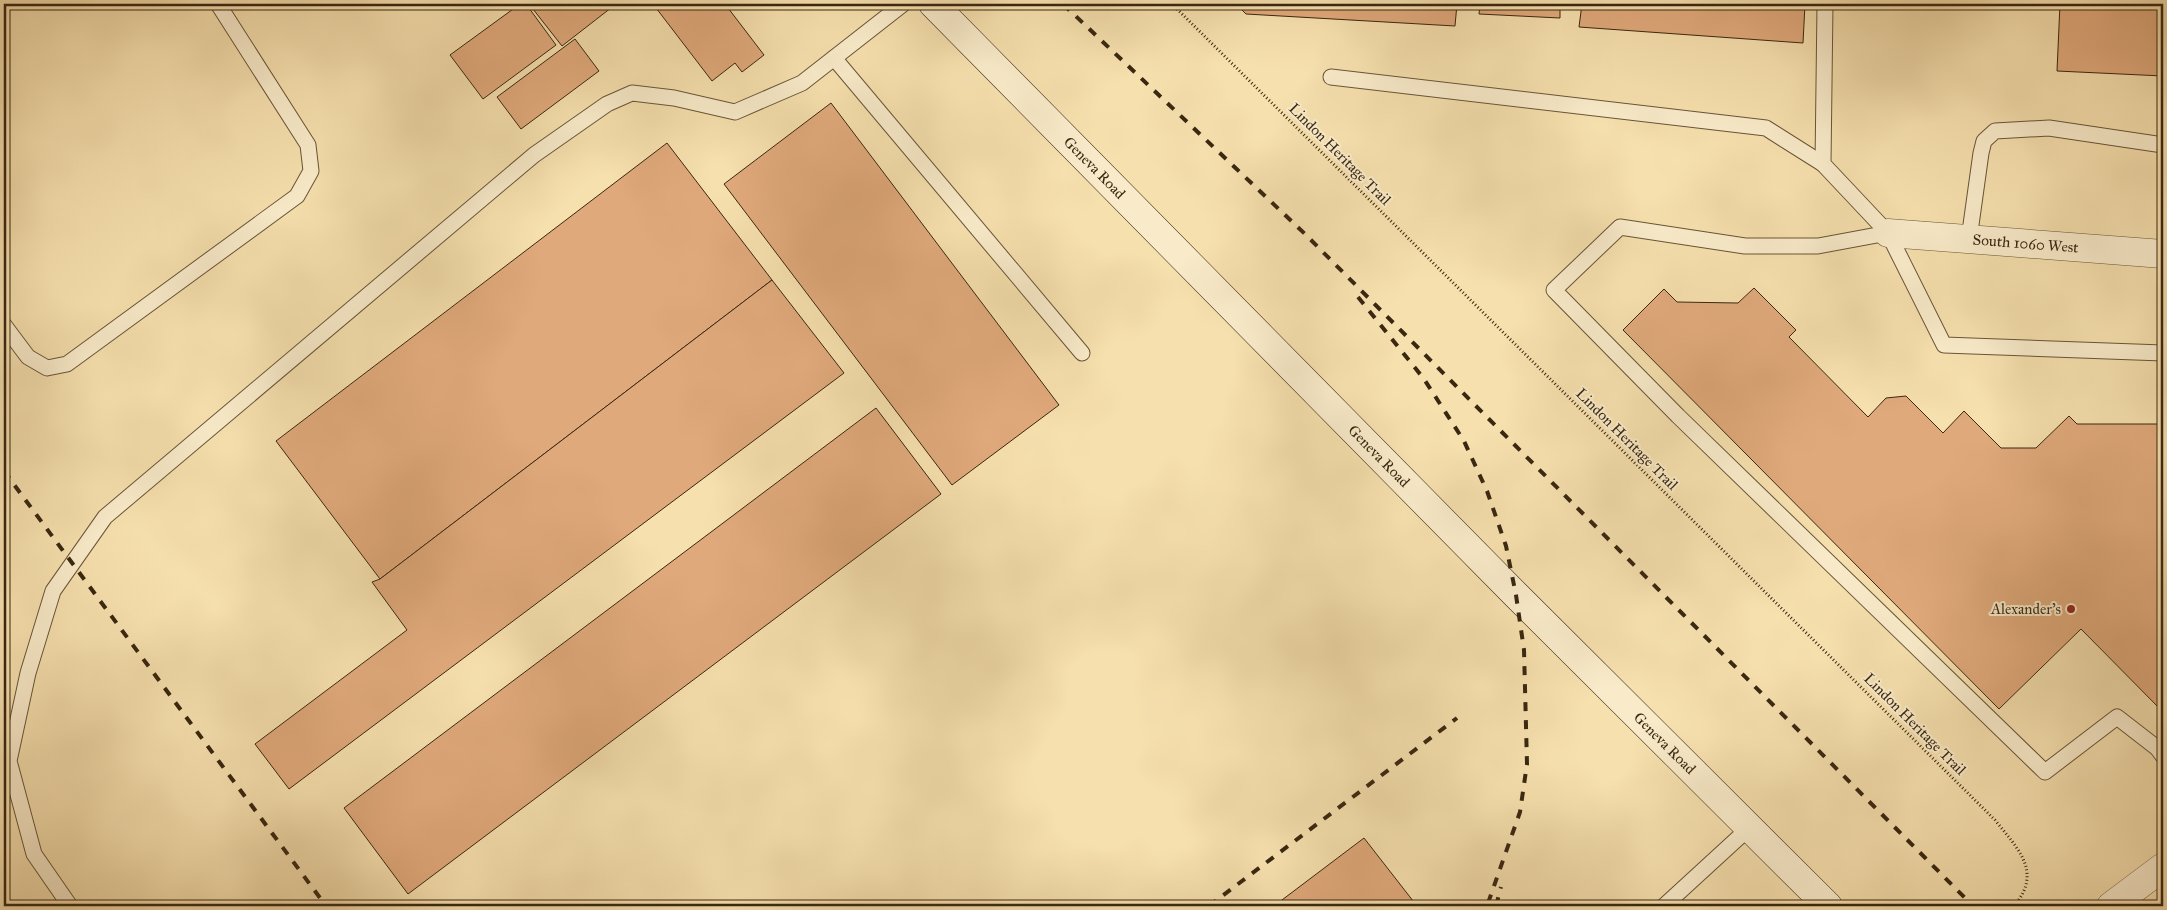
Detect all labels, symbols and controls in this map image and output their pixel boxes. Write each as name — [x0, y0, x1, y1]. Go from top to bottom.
street label: Lindon Heritage Trail — [1285, 99, 1395, 209]
street label: Geneva Road — [1060, 133, 1129, 203]
street label: South 1060 West — [1972, 230, 2080, 257]
street label: Lindon Heritage Trail — [1572, 384, 1682, 494]
street label: Geneva Road — [1344, 421, 1414, 491]
place label: Alexander's — [1990, 600, 2061, 618]
marker: Alexander's — [2065, 603, 2077, 615]
street label: Lindon Heritage Trail — [1860, 669, 1970, 779]
street label: Geneva Road — [1630, 708, 1700, 778]

